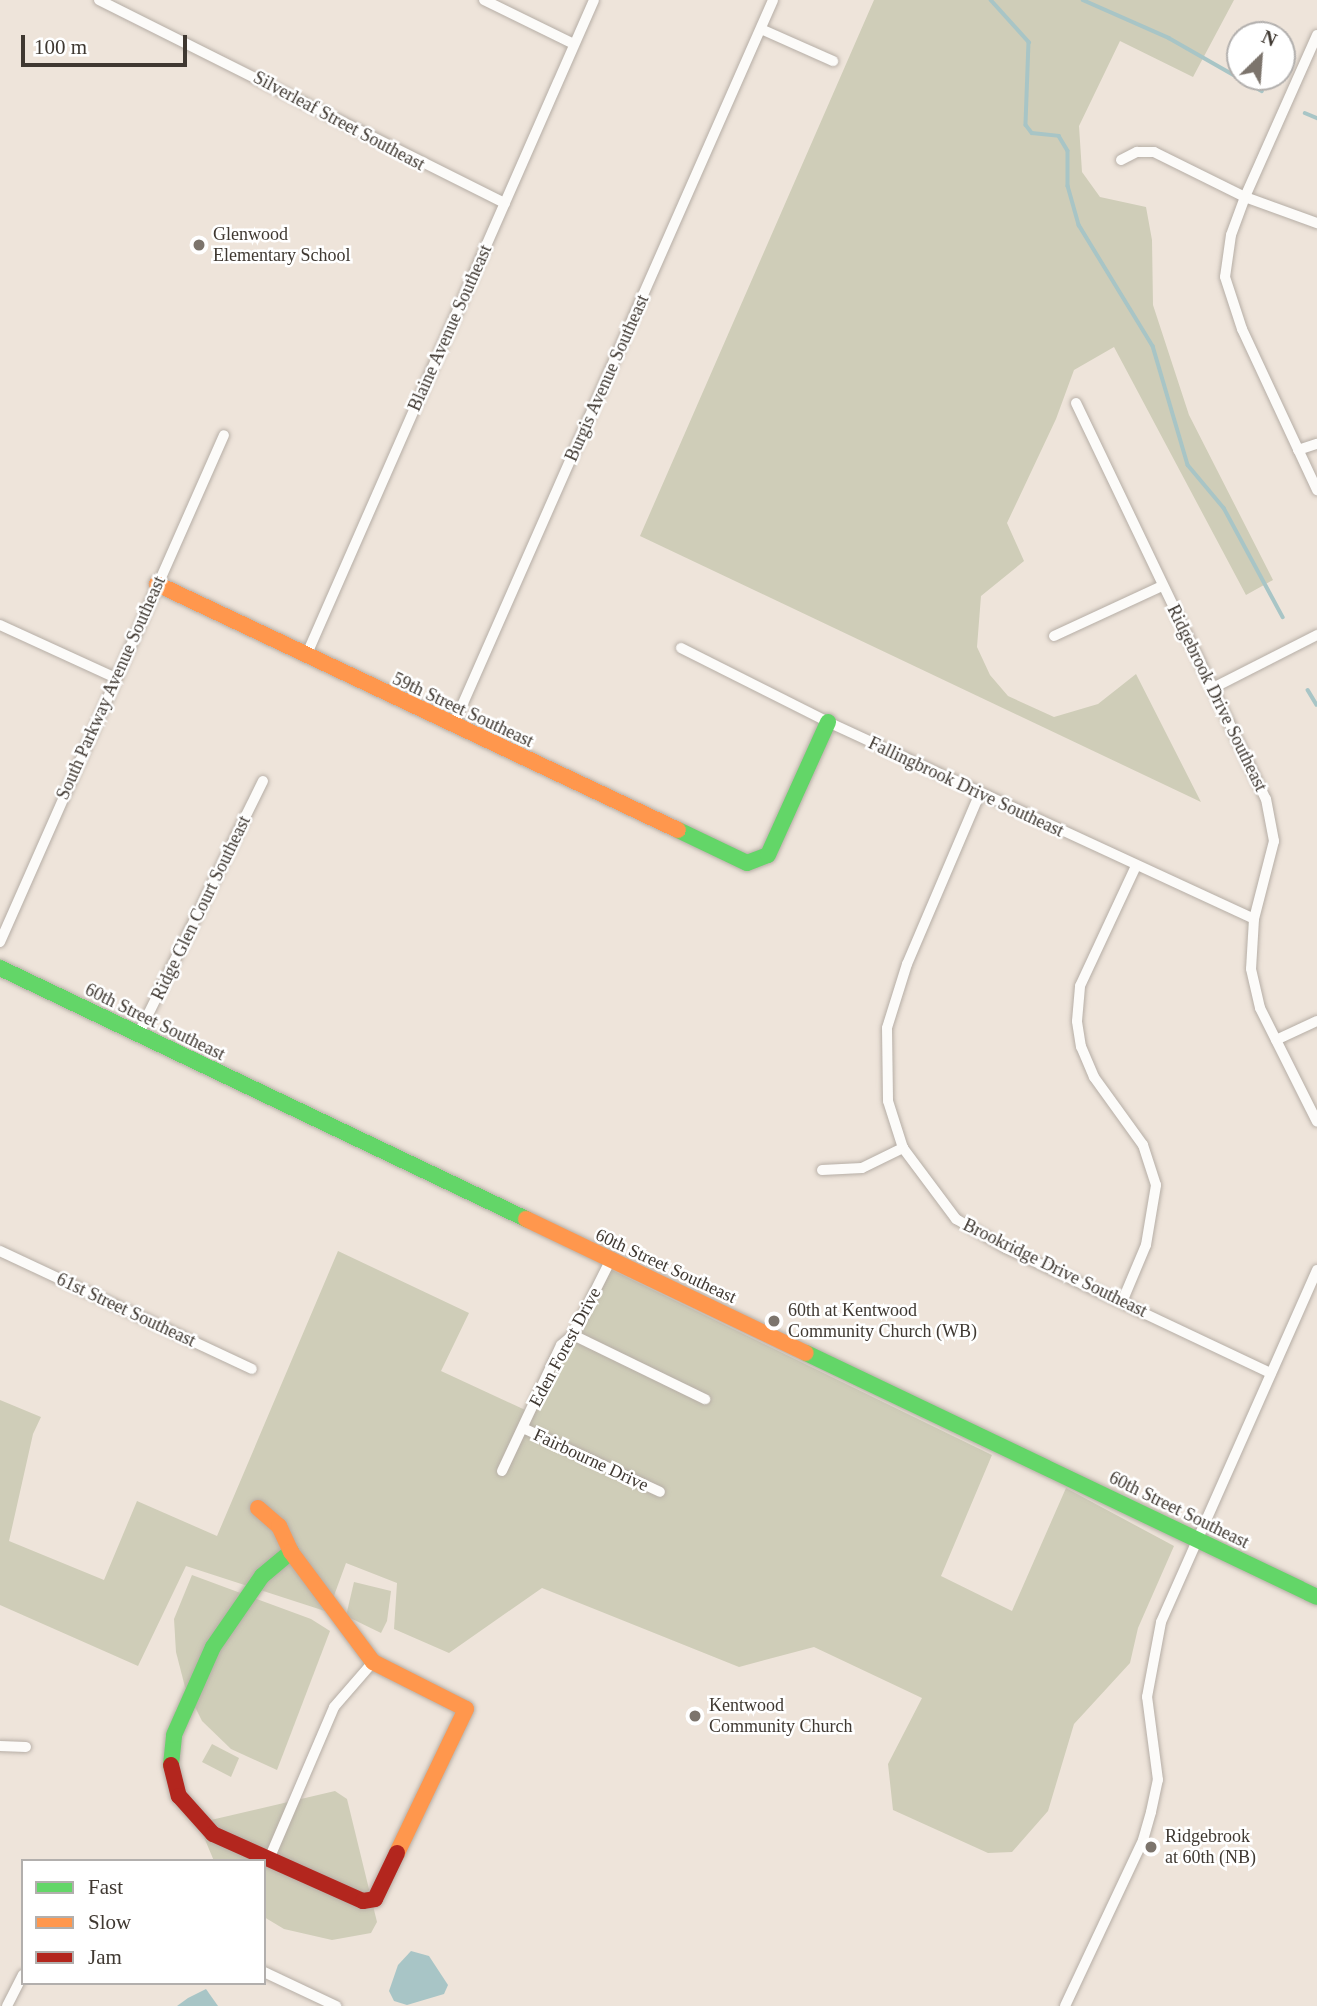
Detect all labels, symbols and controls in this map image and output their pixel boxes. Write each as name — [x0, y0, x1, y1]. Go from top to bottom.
scale bar — [24, 21, 191, 65]
north arrow — [1226, 21, 1296, 91]
text: N — [1259, 26, 1280, 51]
text: 100 m — [34, 35, 87, 59]
street label: Silverleaf Street Southeast — [250, 67, 428, 175]
place label: Glenwood Elementary School — [213, 224, 350, 266]
marker: Glenwood Elementary School — [191, 237, 207, 253]
street label: Blaine Avenue Southeast — [403, 241, 497, 415]
street label: Burgis Avenue Southeast — [560, 291, 654, 465]
street label: South Parkway Avenue Southeast — [52, 573, 170, 803]
street label: Ridgebrook Drive Southeast — [1162, 601, 1272, 795]
street label: 59th Street Southeast — [389, 668, 537, 752]
street label: Fallingbrook Drive Southeast — [865, 732, 1067, 842]
street label: Ridge Glen Court Southeast — [147, 812, 255, 1004]
street label: 60th Street Southeast — [82, 979, 228, 1065]
street label: Brookridge Drive Southeast — [960, 1214, 1150, 1322]
street label: 60th Street Southeast — [592, 1224, 740, 1308]
street label: 61st Street Southeast — [53, 1268, 199, 1352]
street label: Eden Forest Drive — [524, 1284, 606, 1410]
place label: 60th at Kentwood Community Church (WB) — [788, 1300, 977, 1342]
marker: 60th at Kentwood Community Church (WB) — [766, 1313, 782, 1329]
street label: Fairbourne Drive — [530, 1424, 652, 1496]
street label: 60th Street Southeast — [1106, 1467, 1252, 1553]
place label: Kentwood Community Church — [709, 1695, 852, 1738]
marker: Kentwood Community Church — [687, 1708, 703, 1724]
place label: Ridgebrook at 60th (NB) — [1165, 1826, 1256, 1868]
marker: Ridgebrook at 60th (NB) — [1143, 1839, 1159, 1855]
legend — [21, 1859, 266, 1985]
text: Fast — [88, 1875, 123, 1899]
text: Slow — [88, 1910, 131, 1934]
text: Jam — [88, 1945, 122, 1969]

